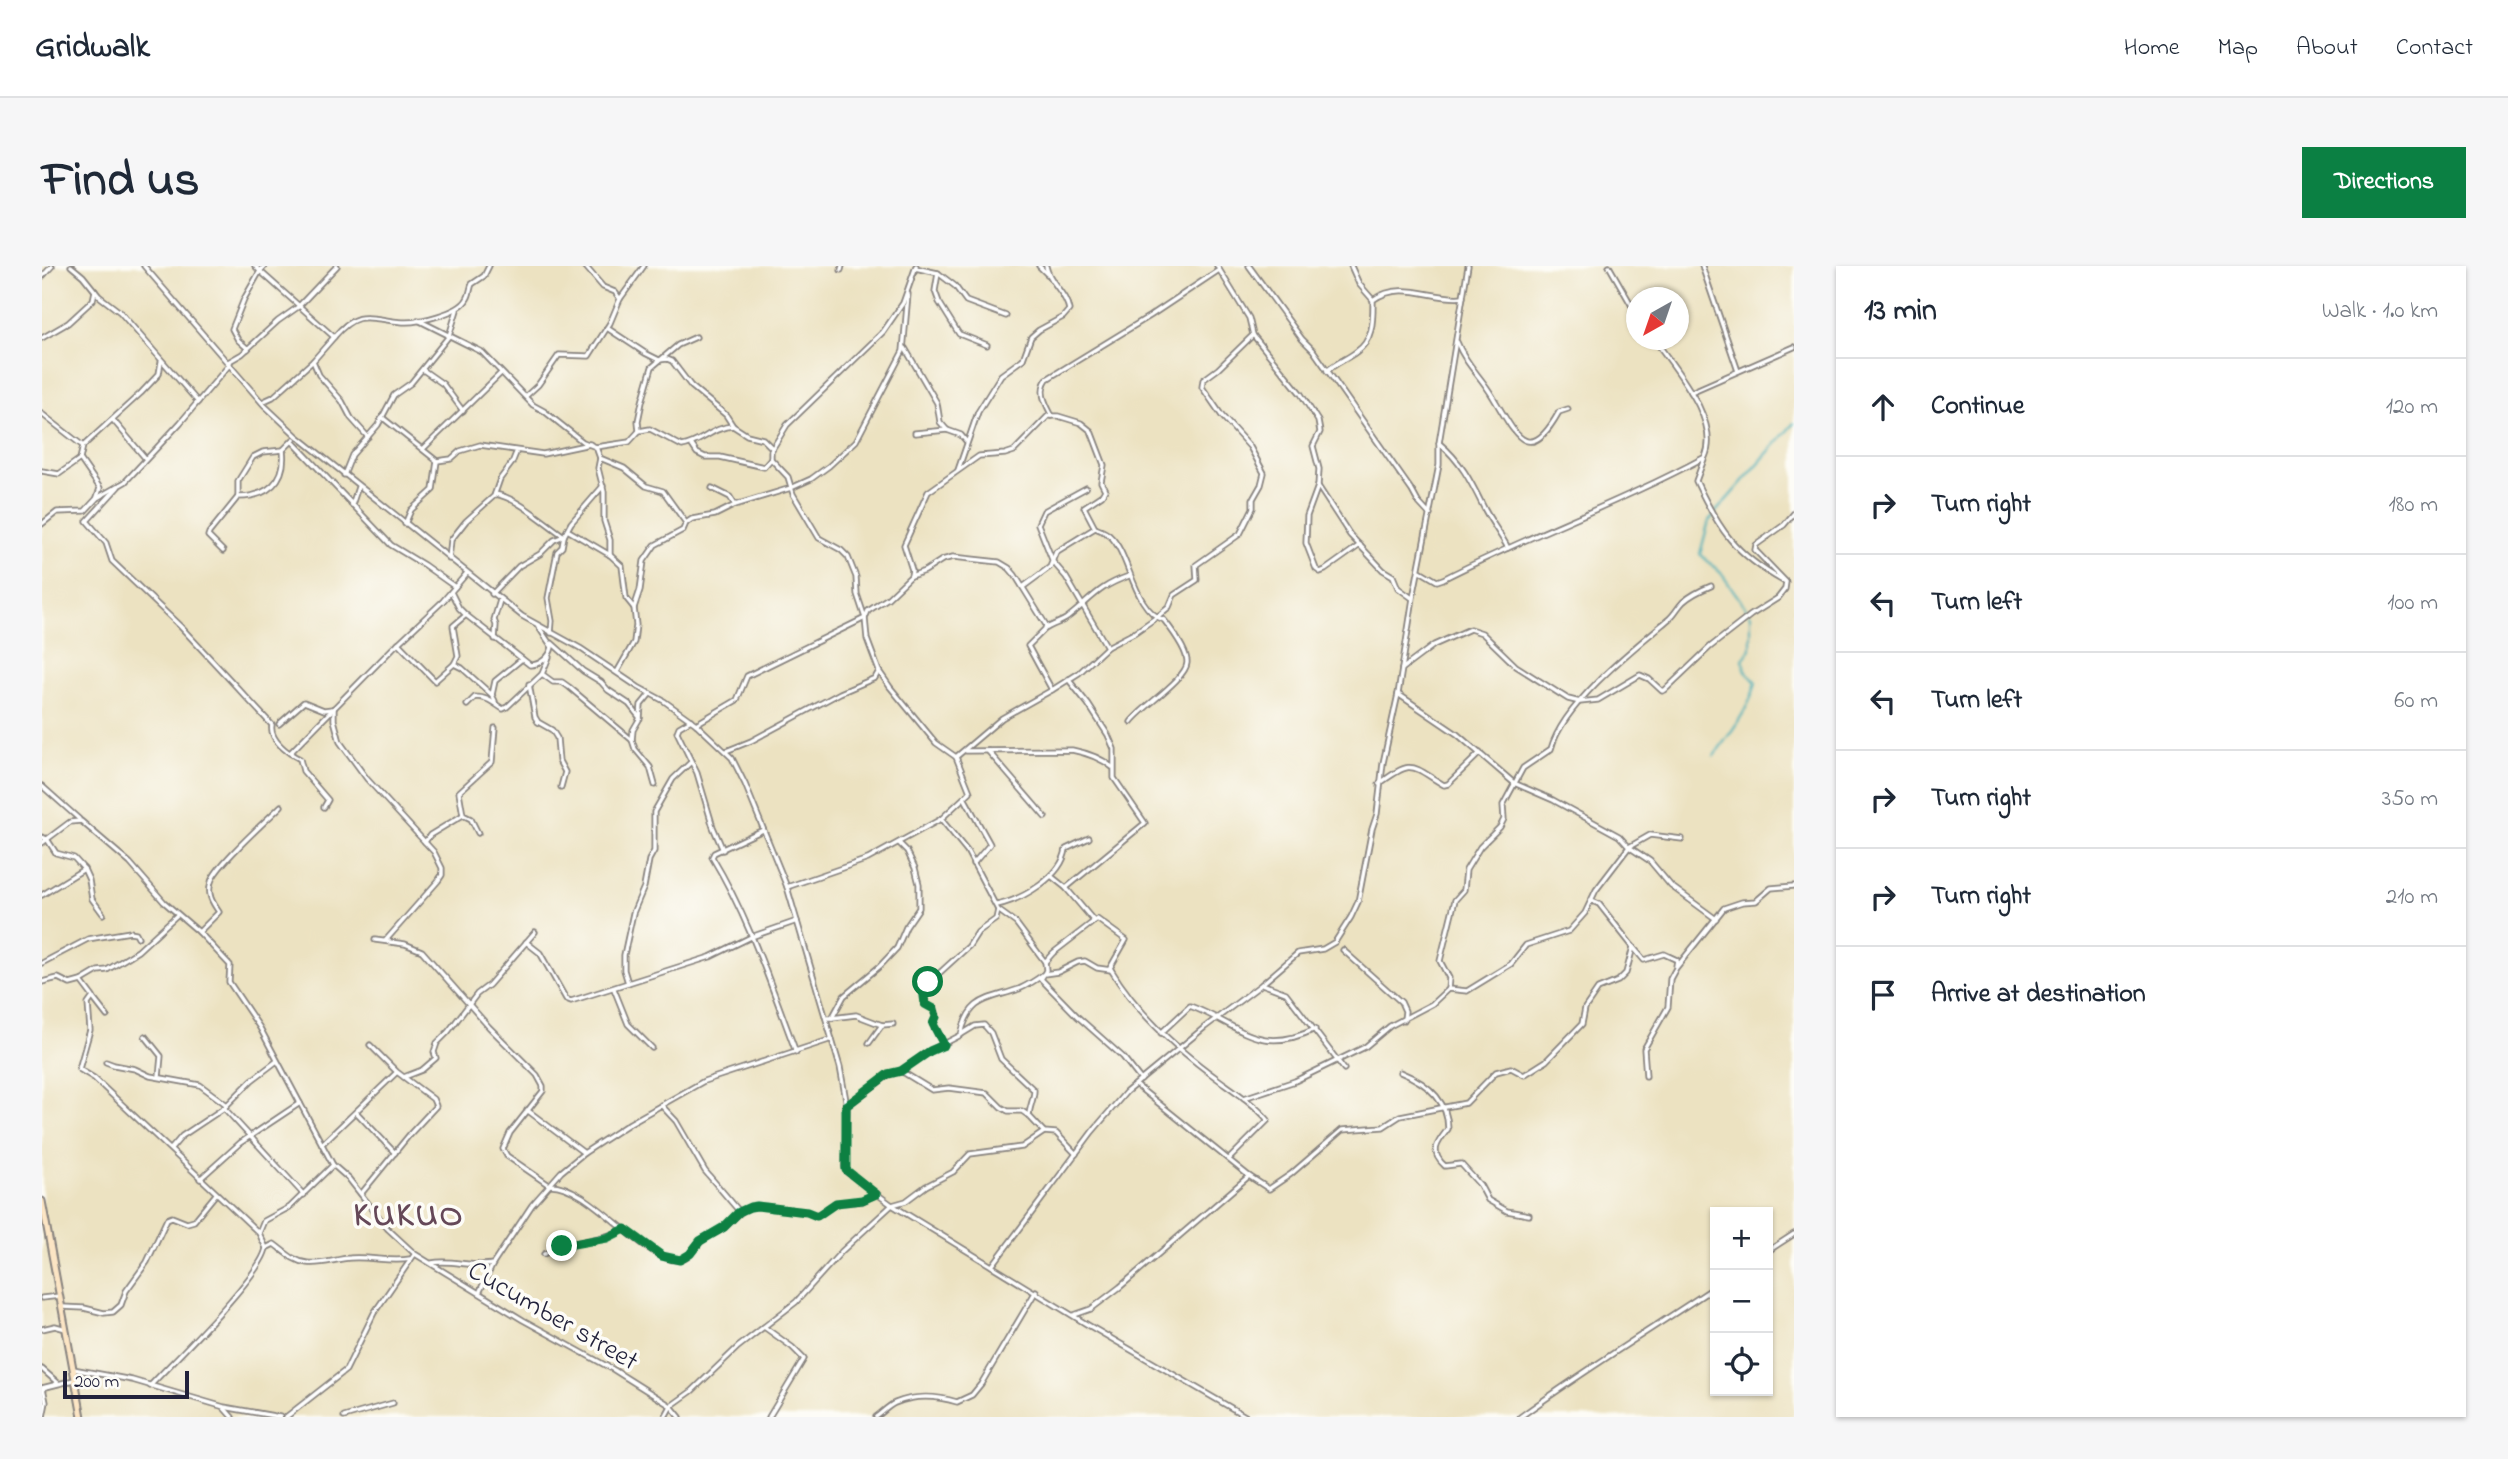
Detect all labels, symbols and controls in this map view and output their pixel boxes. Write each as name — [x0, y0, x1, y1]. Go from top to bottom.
text: Gridwalk — [35, 24, 150, 72]
text: Home — [2124, 31, 2180, 66]
text: Map — [2218, 31, 2258, 66]
text: About — [2296, 31, 2358, 66]
text: Contact — [2396, 31, 2473, 66]
text: Find us — [42, 146, 199, 218]
button: Directions — [2302, 147, 2466, 218]
north arrow — [1626, 287, 1689, 350]
text: 13 min — [1864, 290, 1937, 334]
text: Walk · 1.0 km — [2322, 295, 2438, 328]
icon: ahead — [1864, 388, 1902, 426]
text: Continue — [1931, 388, 2024, 426]
text: 120 m — [2386, 391, 2438, 424]
icon: right — [1864, 486, 1902, 524]
text: Turn right — [1931, 486, 2031, 524]
text: 180 m — [2389, 489, 2438, 522]
icon: left — [1864, 584, 1902, 622]
text: Turn left — [1931, 584, 2022, 622]
text: 100 m — [2387, 587, 2438, 620]
icon: left — [1864, 682, 1902, 720]
text: Turn left — [1931, 682, 2022, 720]
text: 60 m — [2394, 685, 2438, 718]
icon: right — [1864, 780, 1902, 818]
text: Turn right — [1931, 780, 2031, 818]
text: 350 m — [2382, 783, 2438, 816]
icon: right — [1864, 878, 1902, 916]
text: Turn right — [1931, 878, 2031, 916]
text: 210 m — [2386, 881, 2438, 914]
route start — [912, 966, 943, 997]
icon: arrive — [1864, 976, 1902, 1014]
text: Arrive at destination — [1931, 976, 2146, 1014]
district label: KUKUO — [353, 1191, 465, 1242]
map controls — [1710, 1207, 1773, 1396]
button: + — [1710, 1207, 1773, 1270]
route end — [546, 1230, 577, 1261]
street label: Cucumber street — [459, 1251, 645, 1383]
button: − — [1710, 1270, 1773, 1333]
button: locate — [1710, 1333, 1773, 1396]
scale bar — [63, 1368, 189, 1400]
text: 200 m — [74, 1369, 119, 1396]

